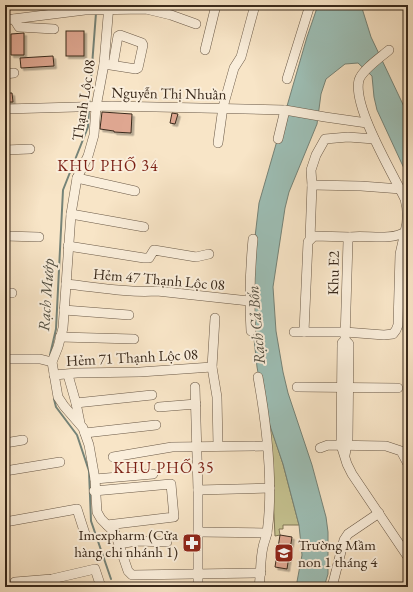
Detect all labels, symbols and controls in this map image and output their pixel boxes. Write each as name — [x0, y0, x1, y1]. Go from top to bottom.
street label: Thạnh Lộc 08 — [67, 58, 99, 142]
street label: Nguyễn Thị Nhuần — [111, 82, 227, 104]
district label: KHU PHỐ 34 — [57, 155, 159, 176]
street label: Khu E2 — [323, 250, 343, 295]
water label: Rạch Mướp — [33, 258, 59, 332]
street label: Hẻm 47 Thạnh Lộc 08 — [92, 264, 226, 294]
water label: Rạch Cả Bốn — [242, 285, 270, 365]
street label: Hẻm 71 Thạnh Lộc 08 — [66, 344, 198, 370]
district label: KHU PHỐ 35 — [113, 457, 215, 478]
place label: Imexpharm (Cửa hàng chi nhánh 1) — [74, 525, 178, 561]
pharmacy icon: Imexpharm (Cửa hàng chi nhánh 1) — [181, 532, 203, 554]
place label: Trường Mầm non 1 tháng 4 — [298, 535, 378, 571]
school or university icon: Trường Mầm non 1 tháng 4 — [273, 542, 295, 564]

